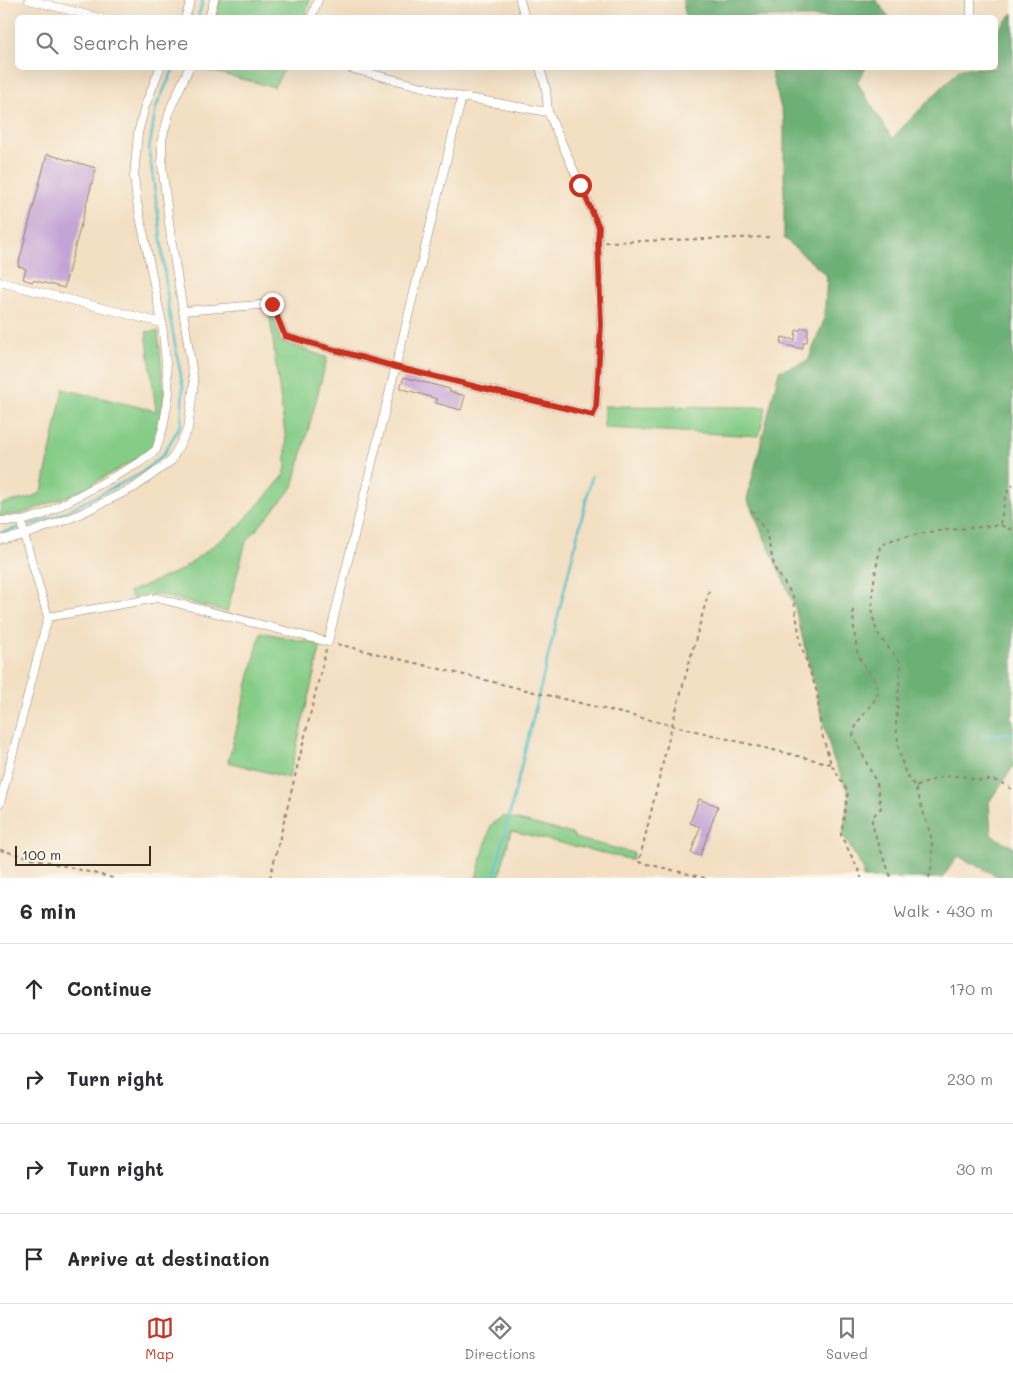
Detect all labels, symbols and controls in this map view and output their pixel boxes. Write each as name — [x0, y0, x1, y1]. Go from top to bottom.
search box — [15, 15, 998, 70]
icon: search — [33, 29, 61, 57]
text: Search here — [73, 30, 189, 55]
route start — [569, 174, 592, 197]
route end — [261, 293, 284, 316]
scale bar — [15, 843, 151, 866]
text: 100 m — [22, 845, 61, 864]
text: 6 min — [20, 897, 76, 924]
text: Walk · 430 m — [893, 900, 993, 921]
icon: ahead — [20, 975, 48, 1003]
text: Continue — [67, 976, 152, 1001]
text: 170 m — [949, 978, 993, 999]
icon: right — [20, 1065, 48, 1093]
text: Turn right — [67, 1066, 164, 1091]
text: 230 m — [947, 1068, 993, 1089]
icon: right — [20, 1155, 48, 1183]
text: Turn right — [67, 1156, 164, 1181]
text: 30 m — [956, 1158, 993, 1179]
icon: arrive — [20, 1245, 48, 1273]
text: Arrive at destination — [67, 1246, 270, 1271]
tab: Map — [145, 1314, 174, 1363]
tab: Directions — [464, 1314, 536, 1363]
tab: Saved — [826, 1314, 868, 1363]

